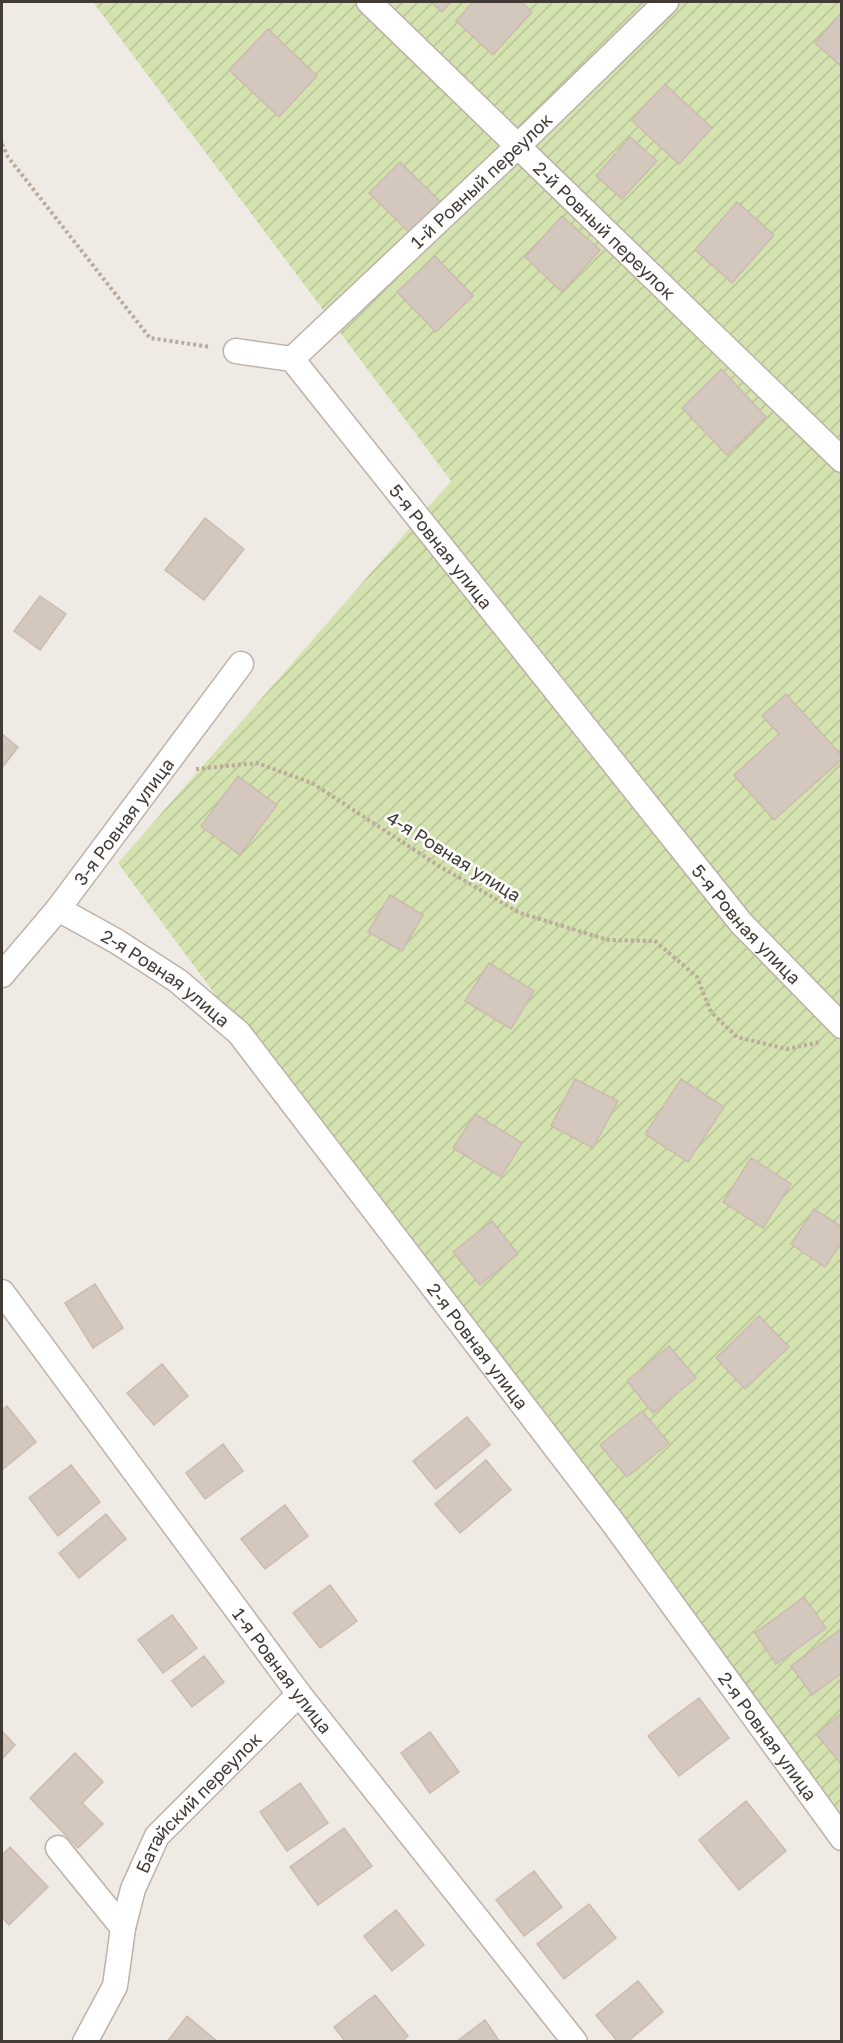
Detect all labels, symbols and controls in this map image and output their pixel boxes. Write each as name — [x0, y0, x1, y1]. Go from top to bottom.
street label: 1-й Ровный переулок — [406, 108, 556, 253]
street label: 2-й Ровный переулок — [529, 157, 680, 304]
street label: 5-я Ровная улица — [385, 479, 497, 613]
street label: 3-я Ровная улица — [69, 753, 178, 889]
street label: 4-я Ровная улица — [383, 806, 525, 906]
street label: 5-я Ровная улица — [687, 860, 806, 989]
street label: 2-я Ровная улица — [98, 924, 234, 1031]
street label: 2-я Ровная улица — [423, 1278, 533, 1414]
street label: 1-я Ровная улица — [228, 1603, 337, 1738]
street label: 2-я Ровная улица — [714, 1667, 822, 1805]
street label: Батайский переулок — [131, 1727, 266, 1877]

